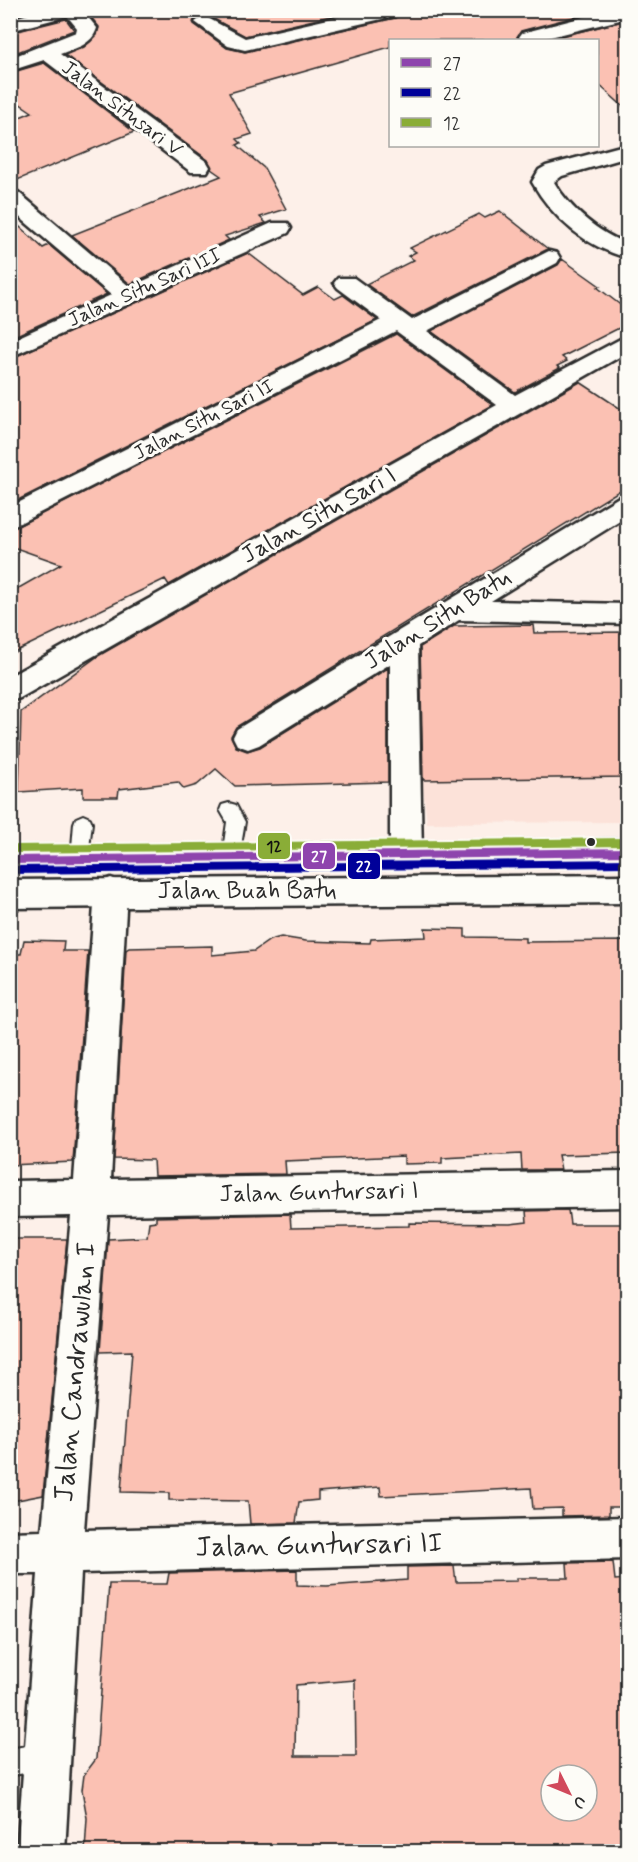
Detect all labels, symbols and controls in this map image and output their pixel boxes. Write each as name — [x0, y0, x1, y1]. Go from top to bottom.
legend — [389, 39, 599, 147]
text: 27 — [443, 52, 461, 76]
street label: Jalan Situsari V — [56, 54, 188, 164]
text: 22 — [443, 82, 461, 106]
text: 12 — [443, 112, 461, 136]
street label: Jalan Situ Sari III — [64, 242, 227, 334]
street label: Jalan Situ Sari II — [129, 373, 279, 467]
street label: Jalan Situ Sari I — [236, 461, 402, 571]
street label: Jalan Situ Batu — [359, 563, 517, 677]
line badge: 12 — [257, 832, 291, 860]
unlabelled marker — [585, 836, 597, 848]
text: 12 — [266, 837, 282, 858]
line badge: 27 — [302, 842, 336, 870]
text: 27 — [311, 847, 327, 868]
line badge: 22 — [347, 852, 381, 880]
text: 22 — [356, 857, 372, 878]
street label: Jalan Buah Batu — [157, 876, 337, 907]
street label: Jalan Guntursari I — [219, 1176, 419, 1210]
street label: Jalan Candrawulan I — [46, 1240, 106, 1504]
street label: Jalan Guntursari II — [195, 1525, 443, 1567]
north arrow — [539, 1763, 599, 1823]
text: U — [568, 1791, 590, 1813]

